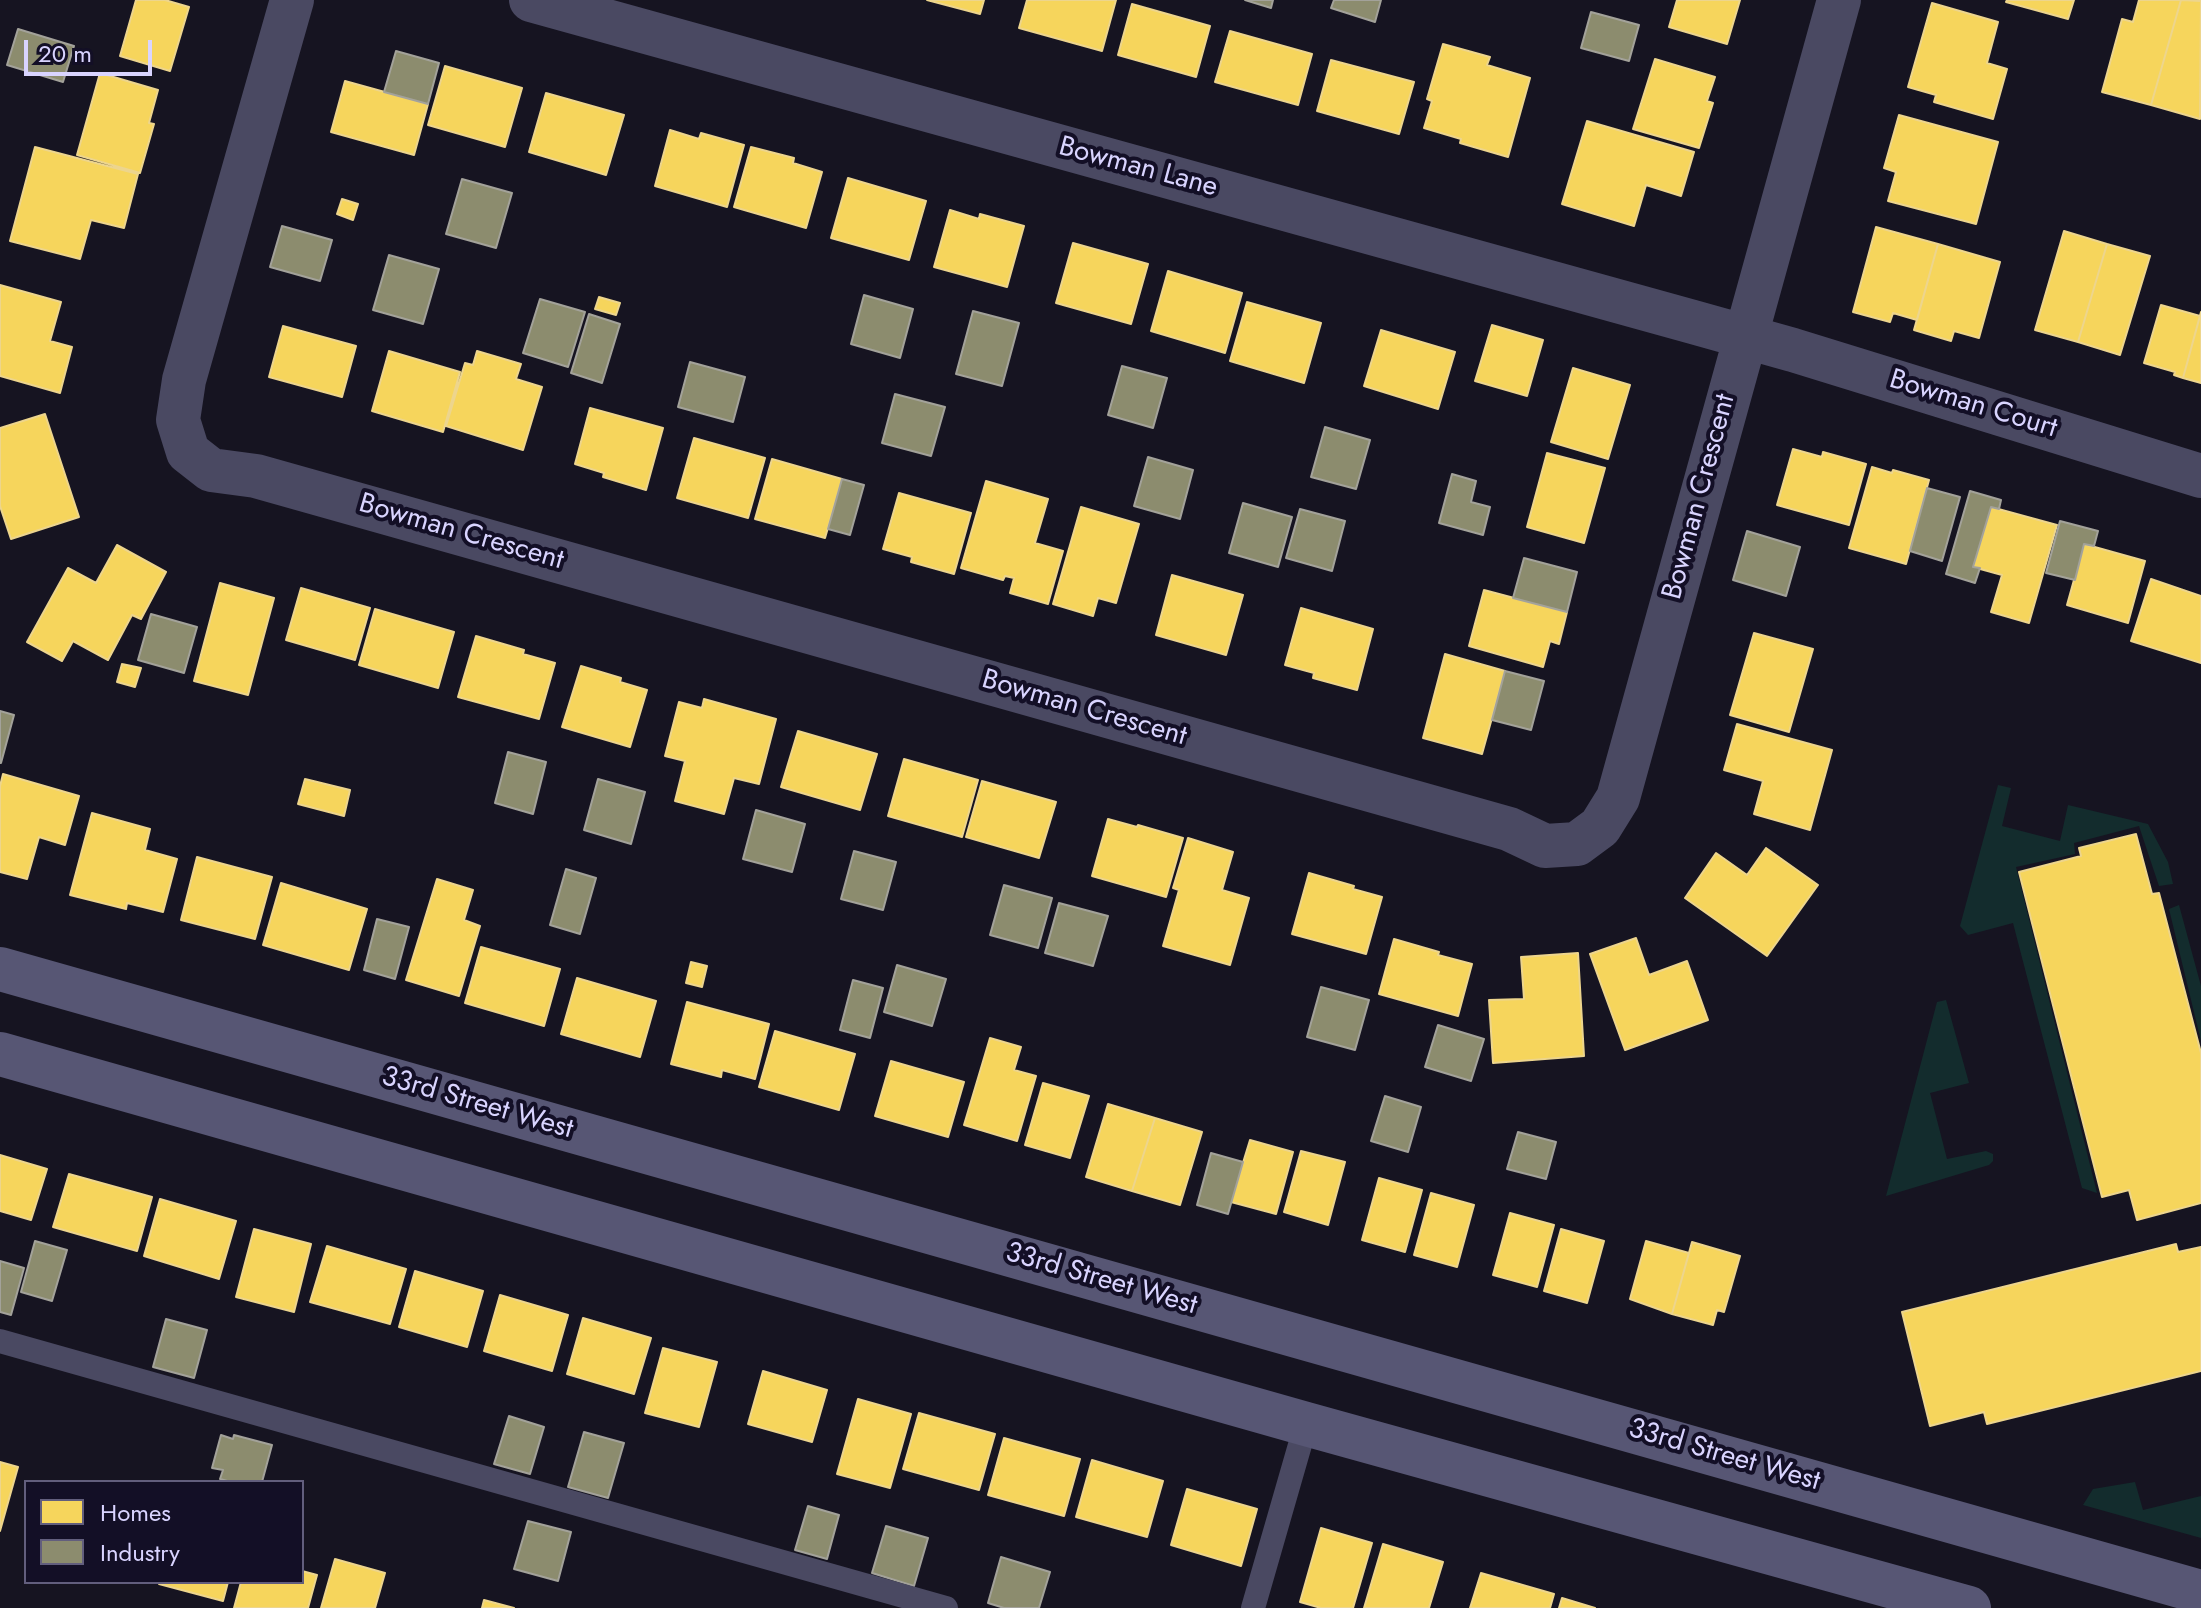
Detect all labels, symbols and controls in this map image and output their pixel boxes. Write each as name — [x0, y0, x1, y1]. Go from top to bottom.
scale bar — [28, 24, 156, 74]
text: 20 m — [38, 36, 92, 71]
street label: Bowman Lane — [1055, 131, 1221, 205]
street label: Bowman Court — [1885, 364, 2061, 446]
street label: Bowman Crescent — [1656, 391, 1744, 603]
street label: Bowman Crescent — [355, 488, 567, 578]
street label: Bowman Crescent — [978, 664, 1190, 754]
street label: 33rd Street West — [377, 1061, 577, 1147]
street label: 33rd Street West — [1001, 1237, 1201, 1323]
street label: 33rd Street West — [1624, 1413, 1824, 1499]
legend — [24, 1480, 304, 1584]
text: Homes — [100, 1495, 171, 1530]
text: Industry — [100, 1535, 180, 1570]

